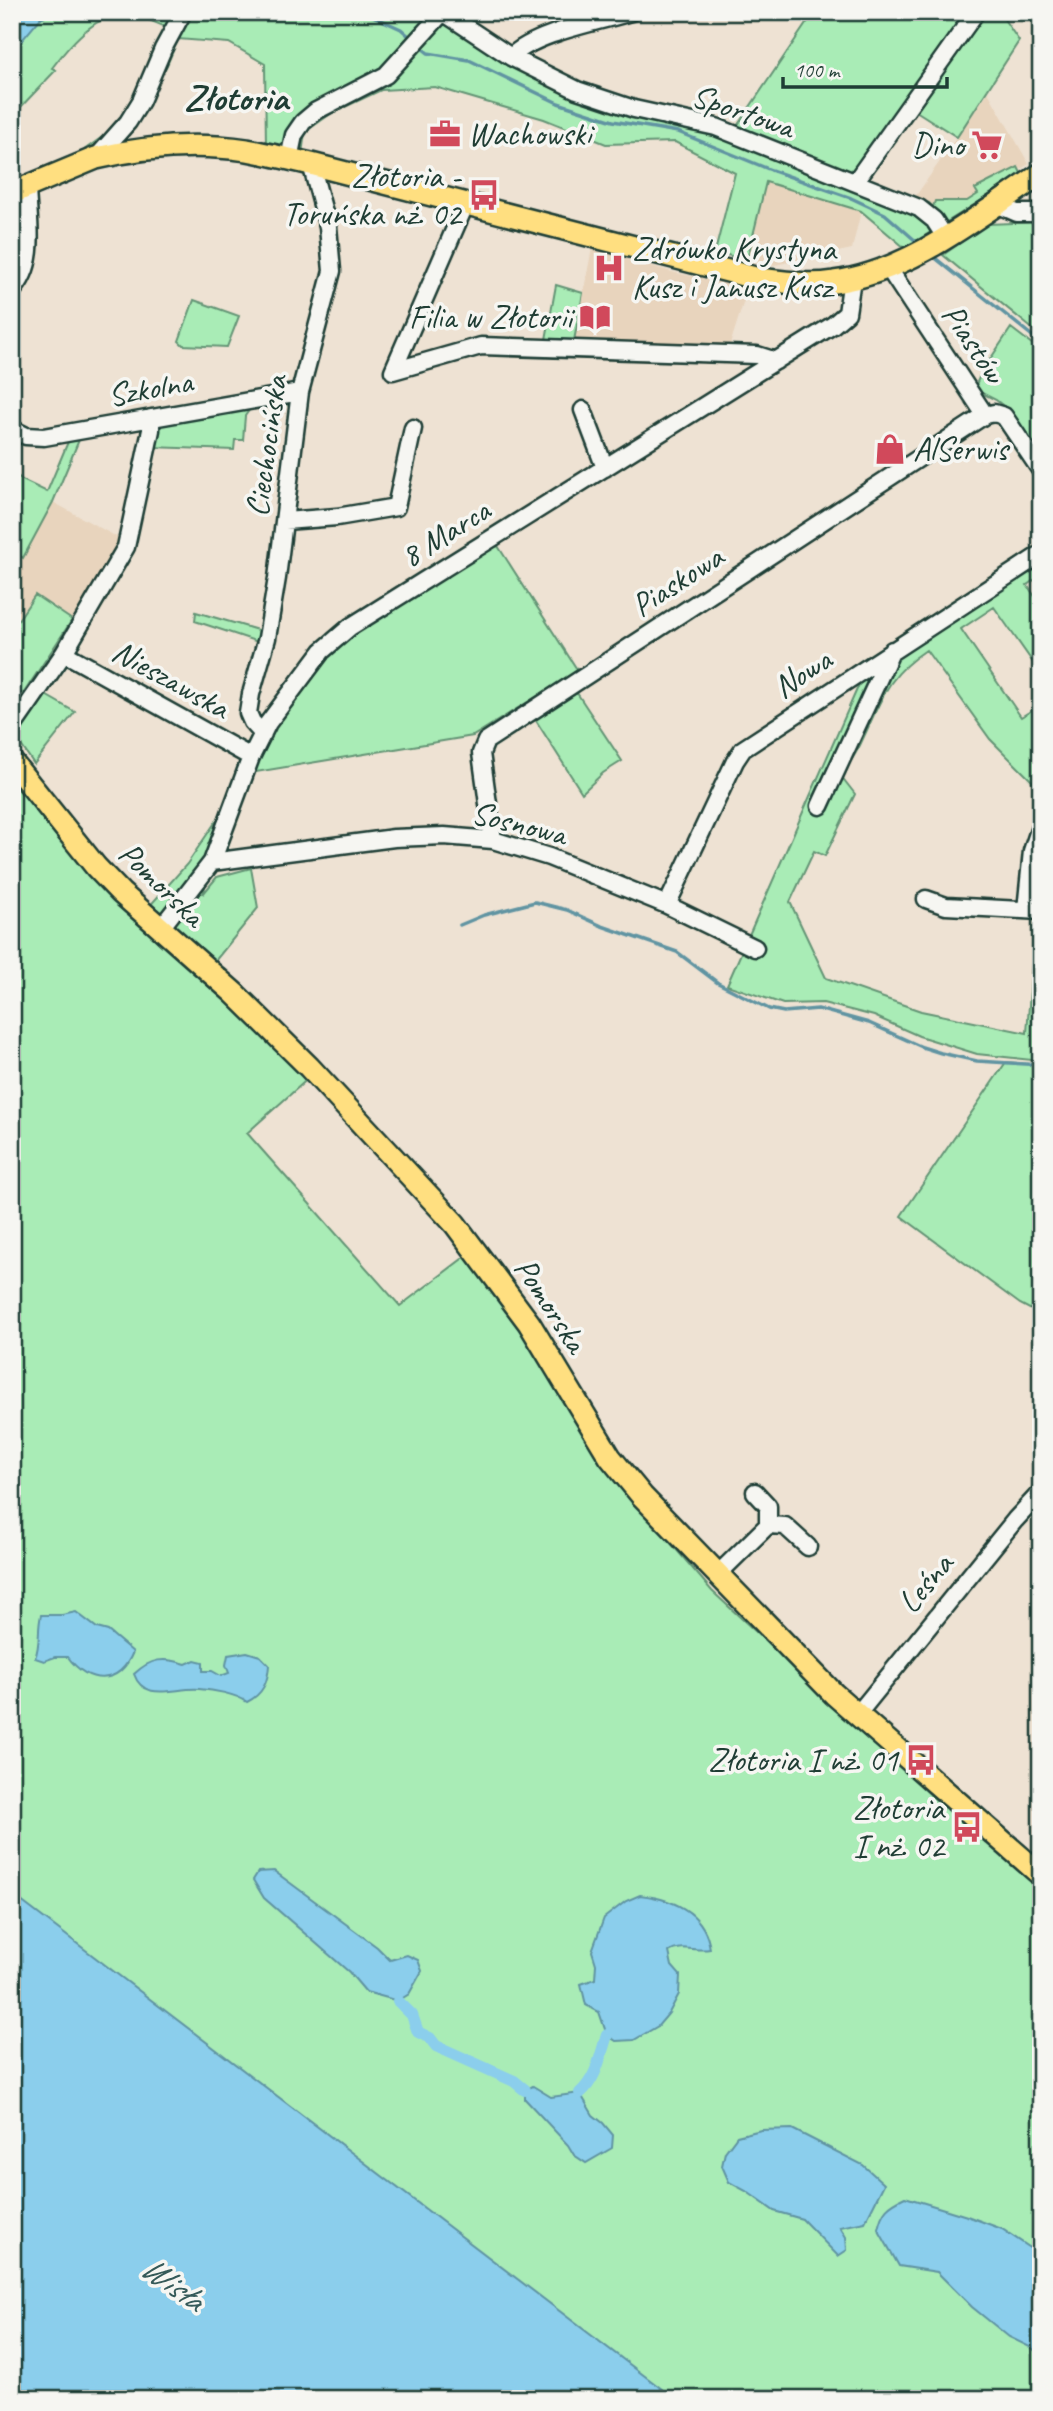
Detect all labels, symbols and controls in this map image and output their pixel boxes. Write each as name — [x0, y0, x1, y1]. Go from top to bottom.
scale bar — [783, 46, 948, 90]
text: 100 m — [794, 57, 841, 83]
district label: Złotoria — [184, 74, 291, 121]
street label: Sportowa — [686, 74, 802, 149]
place label: Wachowski — [468, 113, 595, 155]
office icon: Wachowski — [428, 117, 462, 151]
place label: Dino — [912, 124, 967, 166]
supermarket icon: Dino — [970, 128, 1004, 162]
place label: Złotoria - Toruńska nż. 02 — [283, 155, 464, 235]
bus stop icon: Złotoria - Toruńska nż. 02 — [467, 178, 501, 212]
place label: Zdrówko Krystyna Kusz i Janusz Kusz — [632, 228, 838, 308]
hospital icon: Zdrówko Krystyna Kusz i Janusz Kusz — [592, 251, 626, 285]
place label: Filia w Złotorii — [409, 296, 576, 338]
street label: Piastów — [933, 296, 1017, 393]
library icon: Filia w Złotorii — [578, 300, 612, 334]
street label: Szkolna — [105, 360, 197, 416]
street label: Ciechocińska — [235, 370, 297, 519]
place label: AlSerwis — [913, 428, 1010, 470]
shop icon: AlSerwis — [873, 432, 907, 466]
street label: 8 Marca — [392, 488, 499, 577]
street label: Piaskowa — [623, 534, 733, 626]
street label: Nieszawska — [105, 630, 239, 729]
street label: Nowa — [765, 638, 841, 707]
street label: Sosnowa — [467, 791, 573, 856]
street label: Pomorska — [110, 832, 216, 937]
street label: Pomorska — [505, 1250, 598, 1362]
street label: Leśna — [888, 1543, 964, 1622]
place label: Złotoria I nż. 01 — [708, 1739, 900, 1781]
bus stop icon: Złotoria I nż. 01 — [904, 1743, 938, 1777]
place label: Złotoria I nż. 02 — [853, 1787, 947, 1867]
bus stop icon: Złotoria I nż. 02 — [950, 1810, 984, 1844]
water label: Wisła — [132, 2245, 217, 2323]

